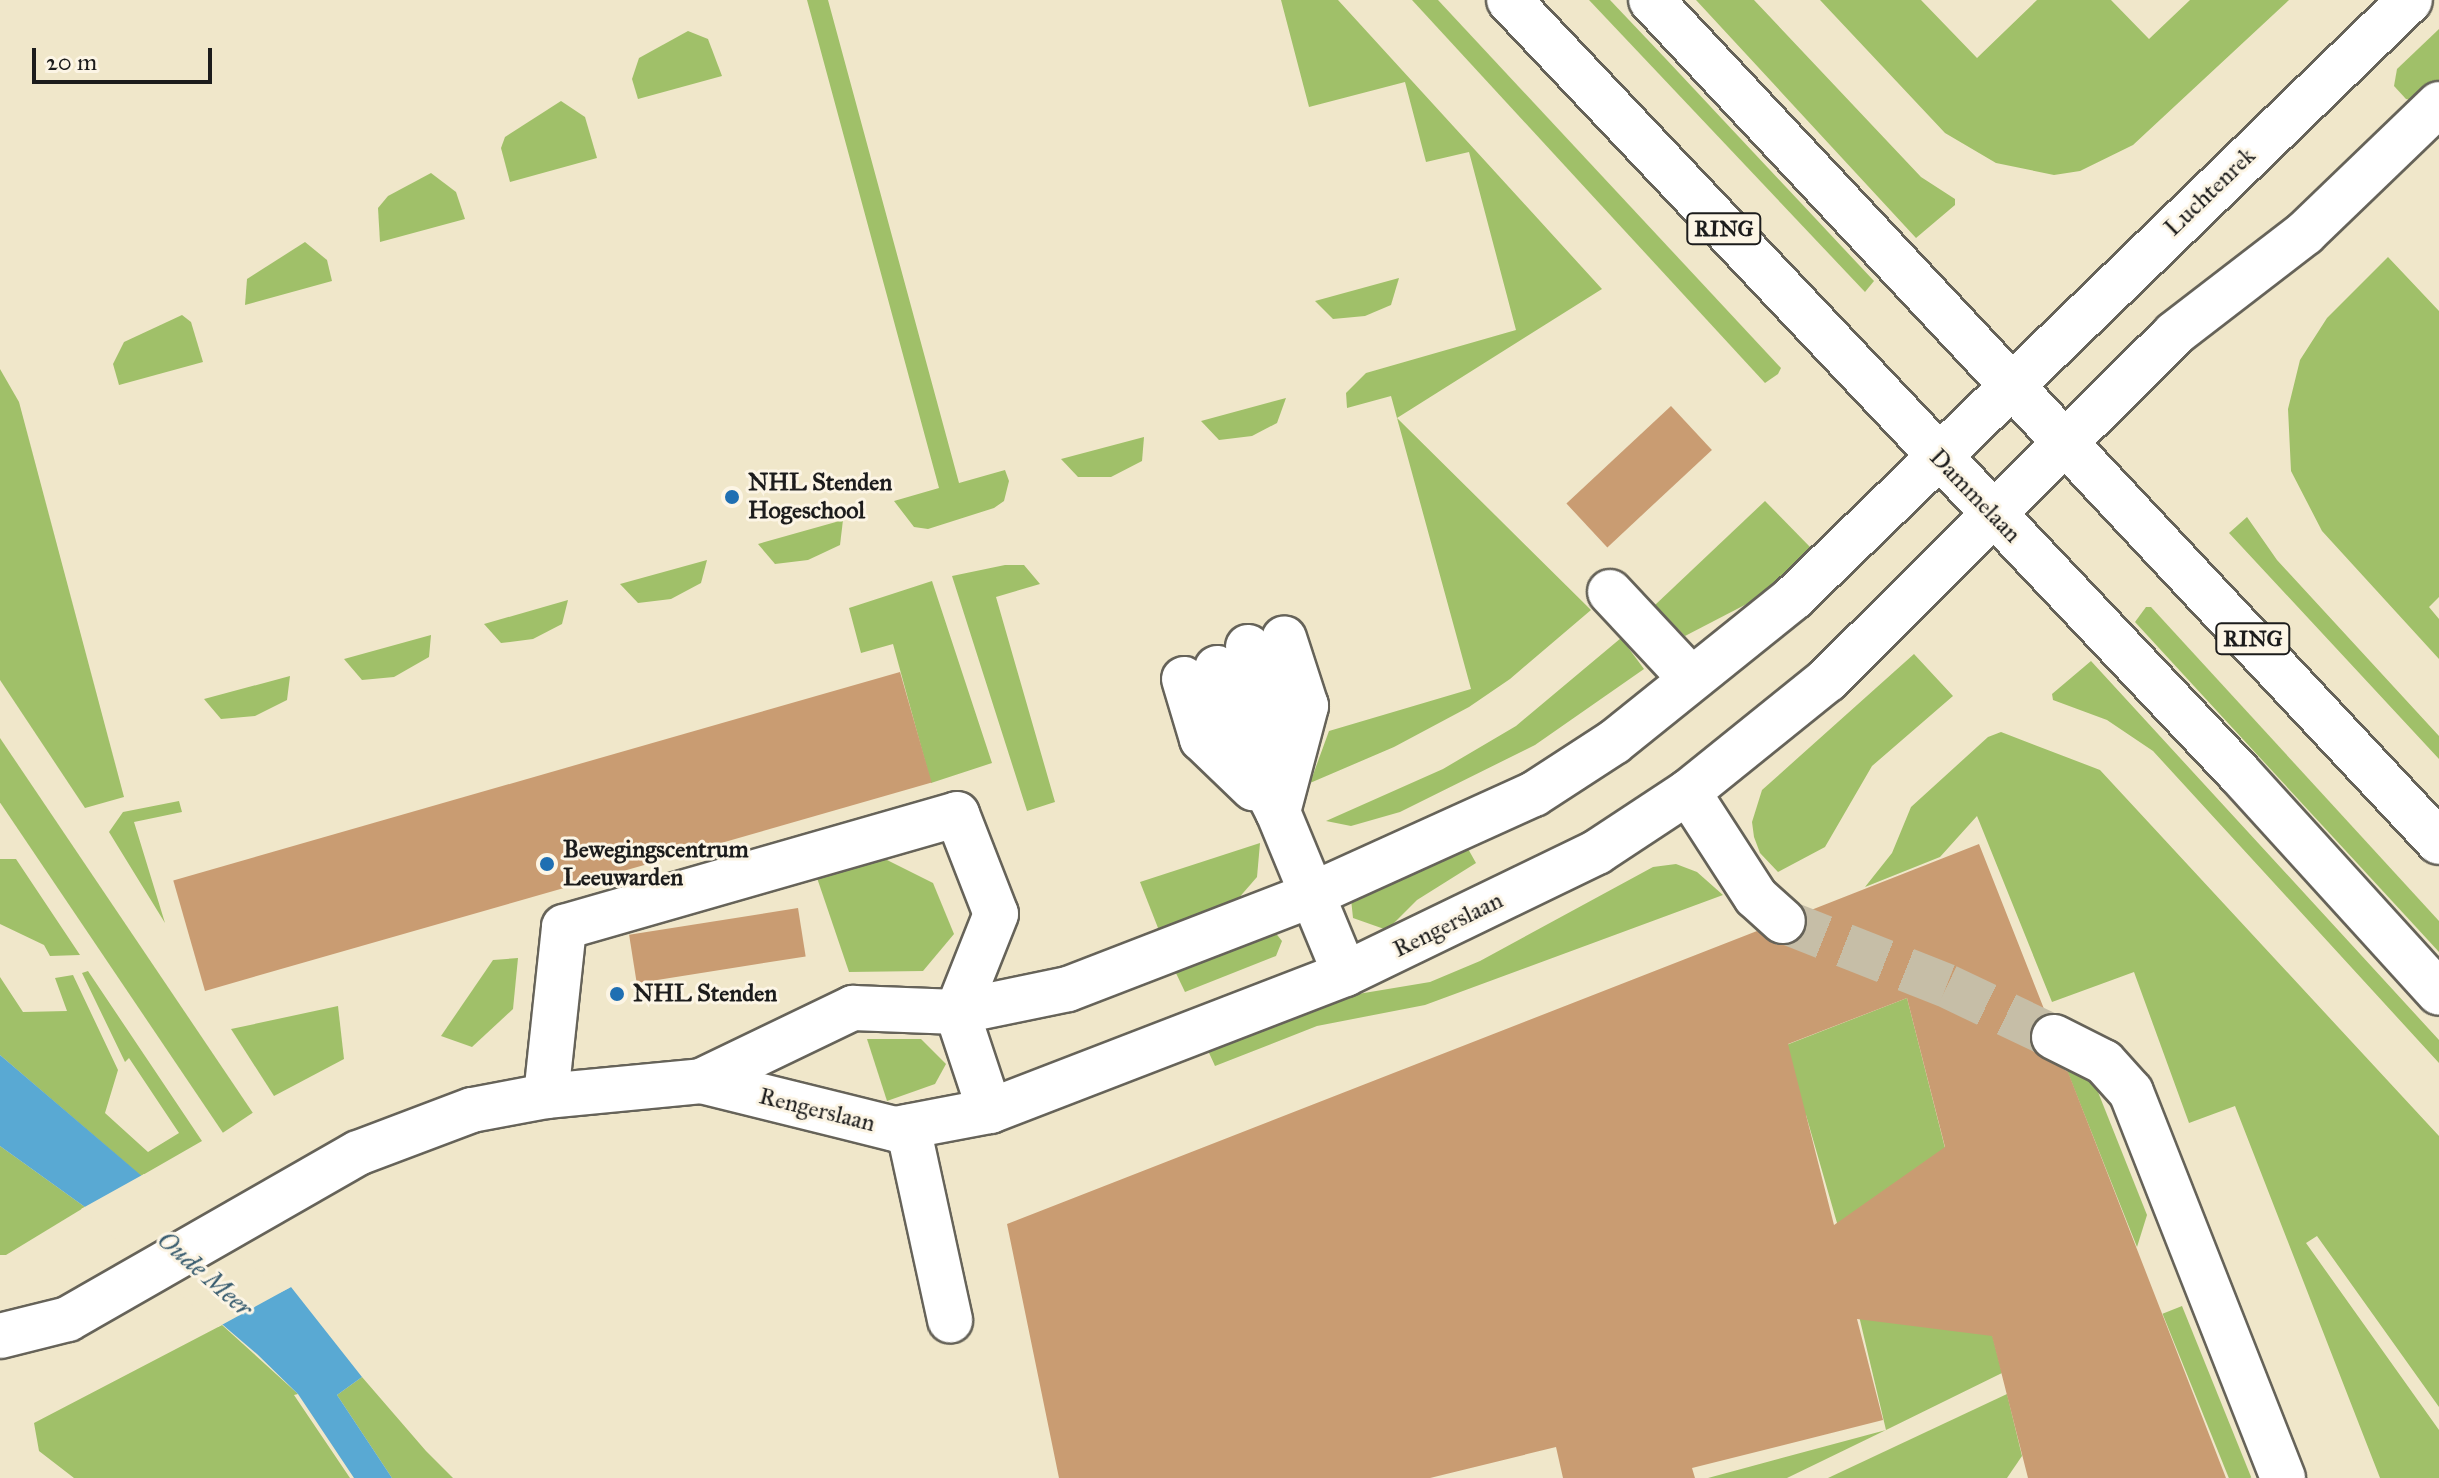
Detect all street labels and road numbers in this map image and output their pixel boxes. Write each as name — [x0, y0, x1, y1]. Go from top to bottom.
street label: Luchtenrek — [2159, 142, 2261, 242]
road number: RING — [1686, 211, 1762, 247]
street label: Dammelaan — [1923, 443, 2027, 549]
road number: RING — [2215, 621, 2291, 657]
street label: Rengerslaan — [1388, 886, 1508, 964]
street label: Rengerslaan — [756, 1082, 878, 1138]

